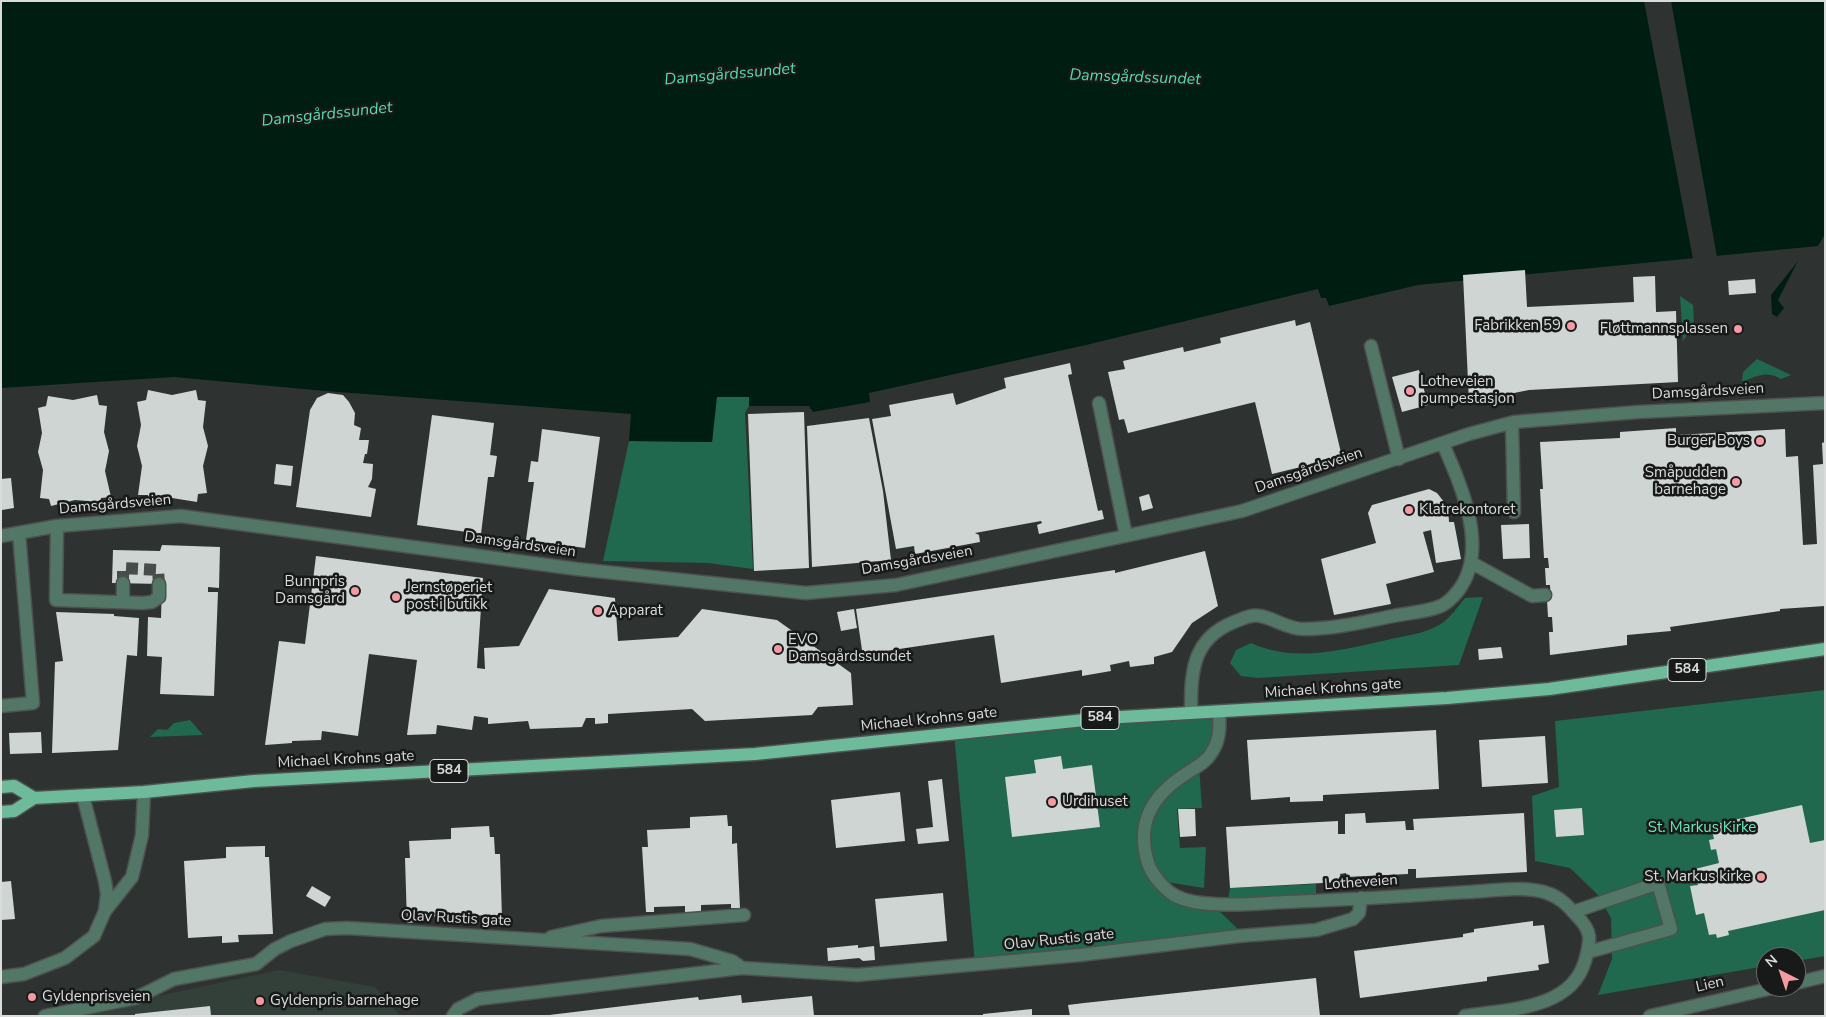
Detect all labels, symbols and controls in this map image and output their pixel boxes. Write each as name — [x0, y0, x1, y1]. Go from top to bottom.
water label: Damsgårdssundet — [664, 60, 796, 90]
water label: Damsgårdssundet — [1069, 66, 1201, 90]
water label: Damsgårdssundet — [261, 99, 393, 131]
place label: Fabrikken 59 — [1474, 317, 1561, 335]
marker: Fabrikken 59 — [1565, 320, 1577, 332]
place label: Fløttmannsplassen — [1600, 320, 1728, 338]
marker: Fløttmannsplassen — [1732, 323, 1744, 335]
place label: Lotheveien pumpestasjon — [1420, 373, 1515, 408]
street label: Damsgårdsveien — [1651, 380, 1765, 404]
marker: Lotheveien pumpestasjon — [1404, 385, 1416, 397]
place label: Burger Boys — [1667, 432, 1750, 450]
marker: Burger Boys — [1754, 435, 1766, 447]
street label: Damsgårdsveien — [1253, 444, 1365, 498]
place label: Småpudden barnehage — [1645, 464, 1726, 499]
marker: Småpudden barnehage — [1730, 476, 1742, 488]
street label: Damsgårdsveien — [58, 491, 172, 519]
place label: Klatrekontoret — [1419, 501, 1515, 519]
marker: Klatrekontoret — [1403, 504, 1415, 516]
street label: Damsgårdsveien — [463, 528, 577, 562]
street label: Damsgårdsveien — [860, 542, 974, 580]
place label: Bunnpris Damsgård — [275, 573, 345, 608]
place label: Jernstøperiet post i butikk — [406, 579, 492, 614]
marker: Bunnpris Damsgård — [349, 585, 361, 597]
marker: Jernstøperiet post i butikk — [390, 591, 402, 603]
place label: Apparat — [608, 602, 663, 620]
marker: Apparat — [592, 605, 604, 617]
place label: EVO Damsgårdssundet — [788, 631, 911, 666]
marker: EVO Damsgårdssundet — [772, 643, 784, 655]
road number: 584 — [1668, 658, 1706, 682]
street label: Michael Krohns gate — [1264, 675, 1402, 703]
street label: Michael Krohns gate — [860, 704, 998, 736]
road number: 584 — [1081, 706, 1119, 730]
street label: Michael Krohns gate — [277, 747, 415, 773]
road number: 584 — [430, 759, 468, 782]
place label: Urdihuset — [1062, 793, 1128, 811]
marker: Urdihuset — [1046, 796, 1058, 808]
park label: St. Markus Kirke — [1648, 819, 1756, 837]
place label: St. Markus kirke — [1644, 868, 1751, 886]
street label: Lotheveien — [1324, 871, 1398, 895]
marker: St. Markus kirke — [1755, 871, 1767, 883]
street label: Olav Rustis gate — [400, 907, 512, 931]
street label: Olav Rustis gate — [1003, 925, 1115, 955]
north arrow — [1756, 947, 1806, 997]
text: N — [1761, 950, 1782, 972]
street label: Lien — [1694, 973, 1726, 997]
place label: Gyldenprisveien — [42, 988, 150, 1006]
marker: Gyldenprisveien — [26, 991, 38, 1003]
place label: Gyldenpris barnehage — [270, 992, 419, 1010]
marker: Gyldenpris barnehage — [254, 995, 266, 1007]

